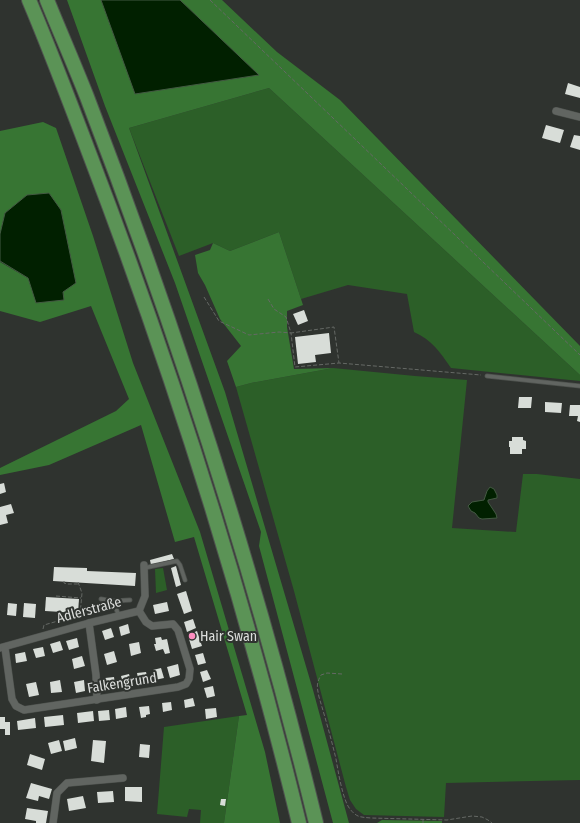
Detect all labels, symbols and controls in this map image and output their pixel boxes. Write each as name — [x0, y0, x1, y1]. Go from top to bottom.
street label: Adlerstraße — [55, 593, 123, 627]
place label: Hair Swan — [200, 628, 257, 645]
marker: Hair Swan — [187, 631, 197, 641]
street label: Falkengrund — [86, 669, 158, 697]

